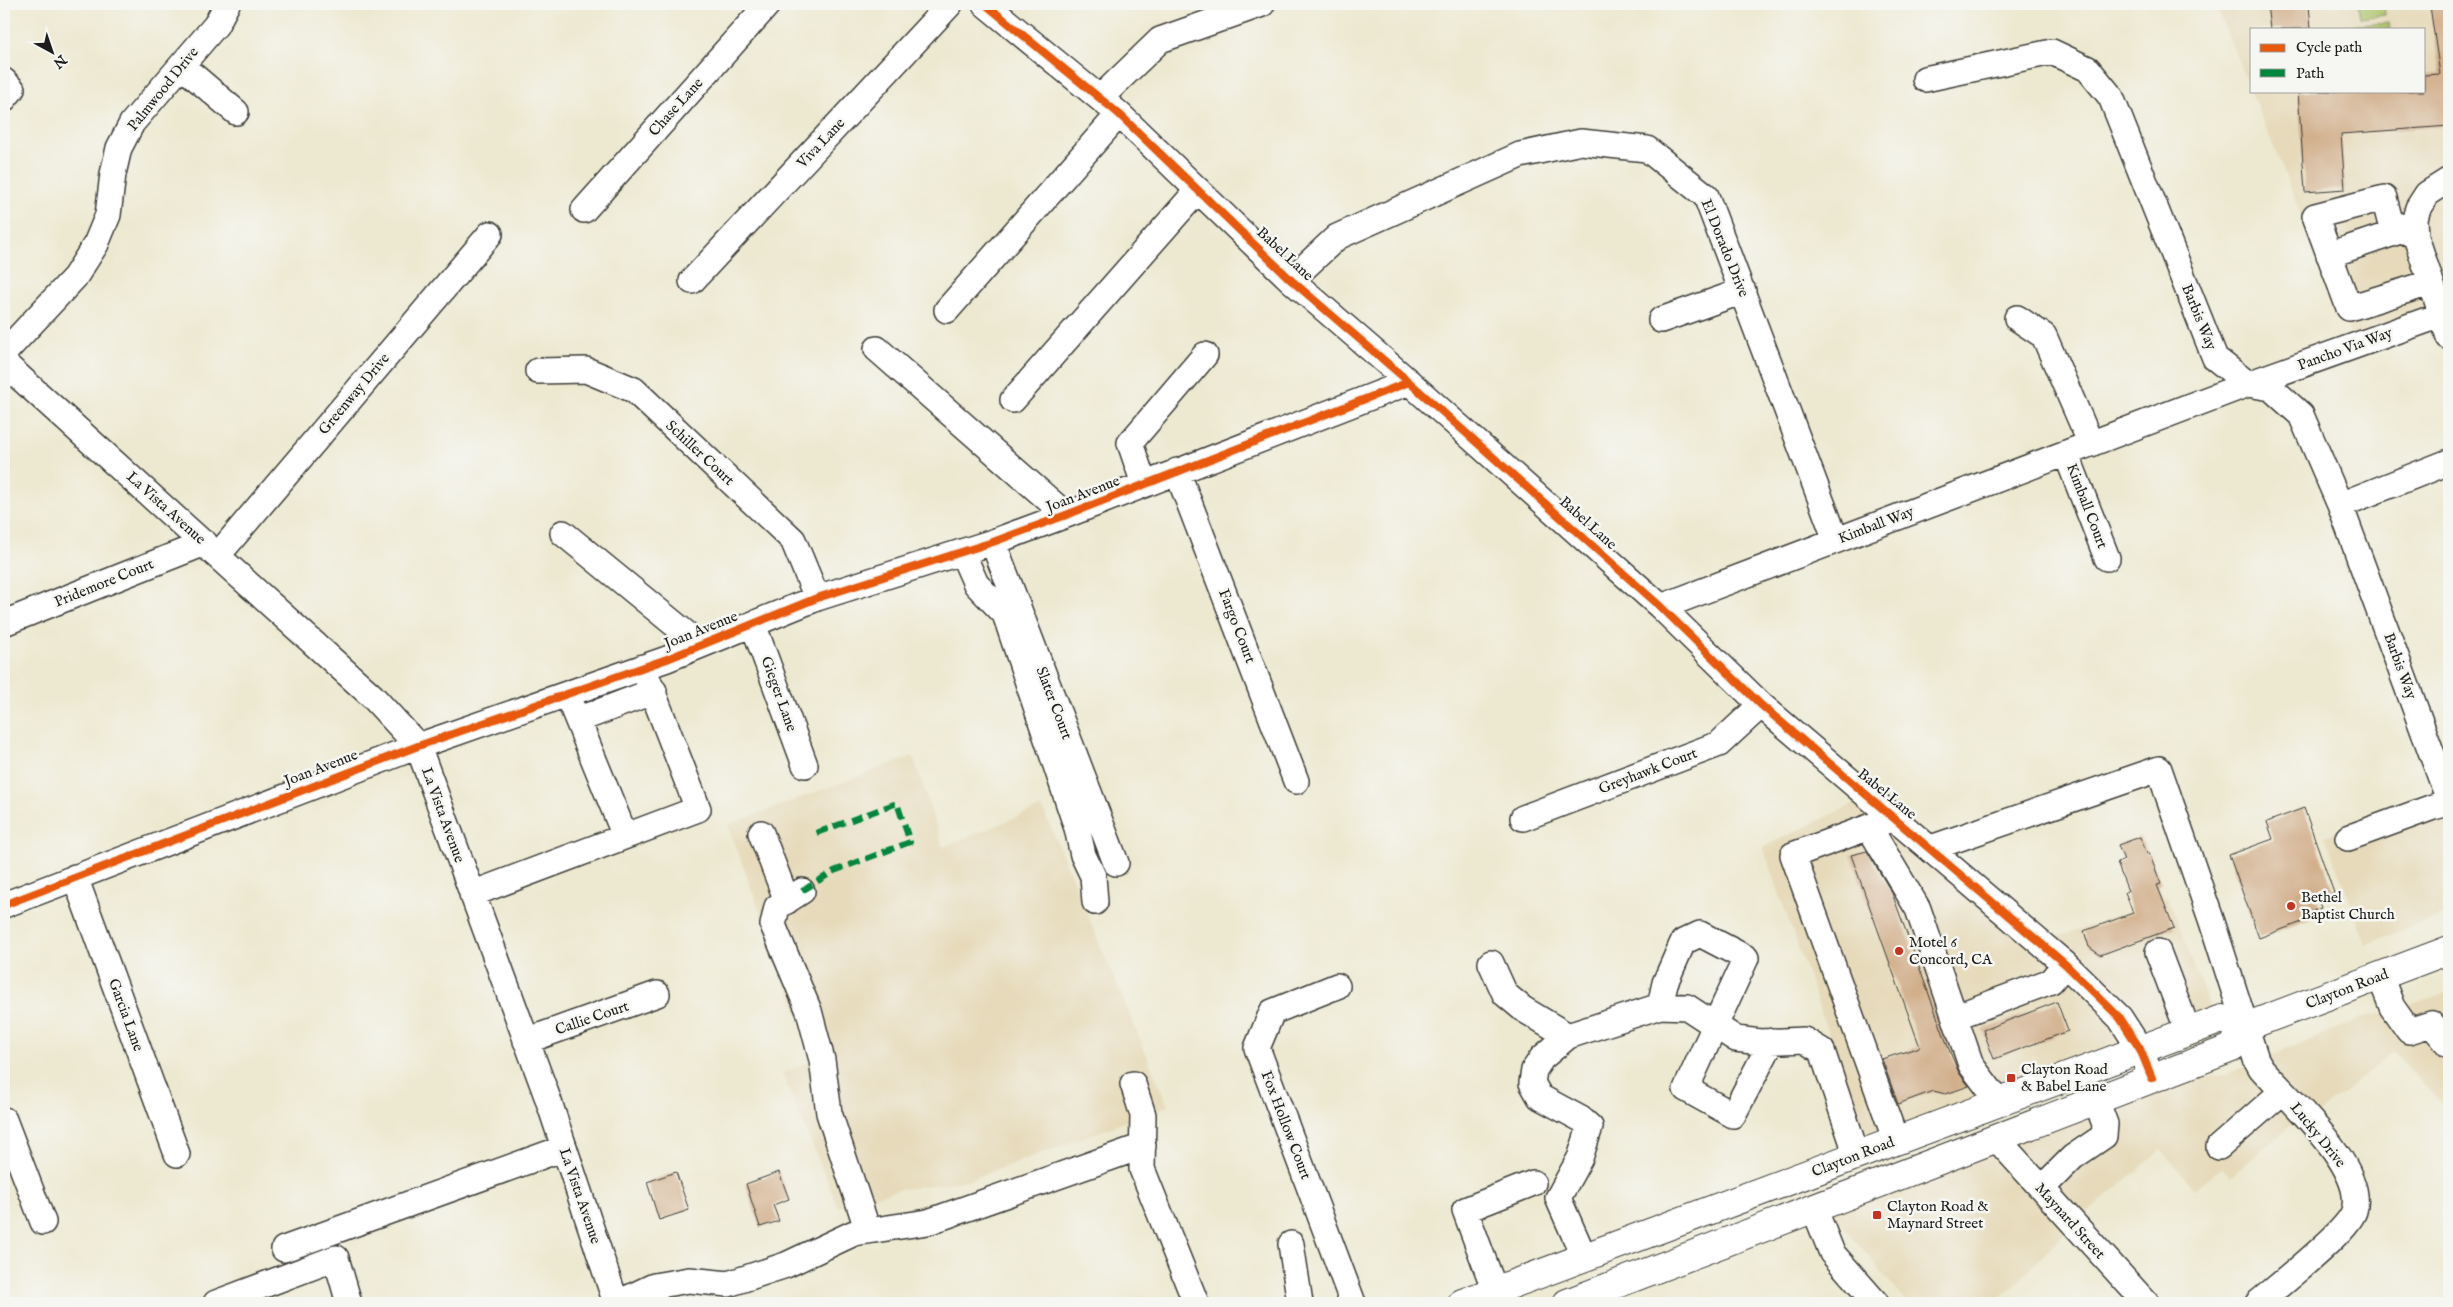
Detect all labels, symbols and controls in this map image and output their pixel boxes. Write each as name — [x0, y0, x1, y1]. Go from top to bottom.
north arrow — [28, 28, 78, 78]
legend — [2250, 28, 2426, 92]
text: Cycle path — [2296, 38, 2362, 57]
street label: Palmwood Drive — [123, 43, 203, 135]
text: N — [49, 50, 71, 72]
text: Path — [2296, 64, 2324, 83]
street label: Chase Lane — [645, 74, 707, 140]
street label: Viva Lane — [792, 114, 849, 173]
street label: El Dorado Drive — [1697, 196, 1753, 300]
street label: Babel Lane — [1253, 223, 1317, 285]
street label: Barbis Way — [2177, 281, 2221, 353]
street label: Pancho Via Way — [2295, 323, 2396, 375]
street label: Greenway Drive — [314, 349, 394, 439]
street label: Schiller Court — [662, 416, 738, 490]
street label: Kimball Court — [2062, 461, 2112, 551]
street label: La Vista Avenue — [122, 467, 210, 549]
street label: Joan Avenue — [1042, 471, 1123, 517]
street label: Babel Lane — [1555, 492, 1621, 554]
street label: Kimball Way — [1835, 502, 1917, 548]
street label: Pridemore Court — [52, 554, 156, 612]
street label: Fargo Court — [1214, 586, 1260, 666]
street label: Joan Avenue — [660, 607, 741, 654]
street label: Barbis Way — [2379, 630, 2421, 702]
street label: Gieger Lane — [757, 654, 801, 734]
street label: Slater Court — [1031, 664, 1077, 742]
street label: Greyhawk Court — [1596, 743, 1700, 799]
street label: Joan Avenue — [280, 745, 361, 791]
street label: Babel Lane — [1854, 764, 1921, 824]
street label: La Vista Avenue — [417, 765, 469, 865]
place label: Bethel Baptist Church — [2301, 888, 2395, 924]
marker: Bethel Baptist Church — [2285, 900, 2297, 912]
place label: Motel 6 Concord, CA — [1909, 933, 1993, 969]
marker: Motel 6 Concord, CA — [1893, 945, 1905, 957]
street label: Clayton Road — [2303, 964, 2392, 1013]
street label: Garcia Lane — [104, 976, 148, 1054]
street label: Callie Court — [553, 997, 631, 1039]
place label: Clayton Road & Babel Lane — [2021, 1060, 2109, 1096]
street label: Fox Hollow Court — [1257, 1068, 1315, 1182]
marker: Clayton Road & Babel Lane — [2005, 1072, 2017, 1084]
street label: Lucky Drive — [2286, 1099, 2350, 1172]
street label: Clayton Road — [1809, 1132, 1898, 1181]
street label: La Vista Avenue — [555, 1146, 605, 1247]
street label: Maynard Street — [2031, 1179, 2109, 1263]
place label: Clayton Road & Maynard Street — [1887, 1197, 1988, 1233]
marker: Clayton Road & Maynard Street — [1871, 1209, 1883, 1221]

